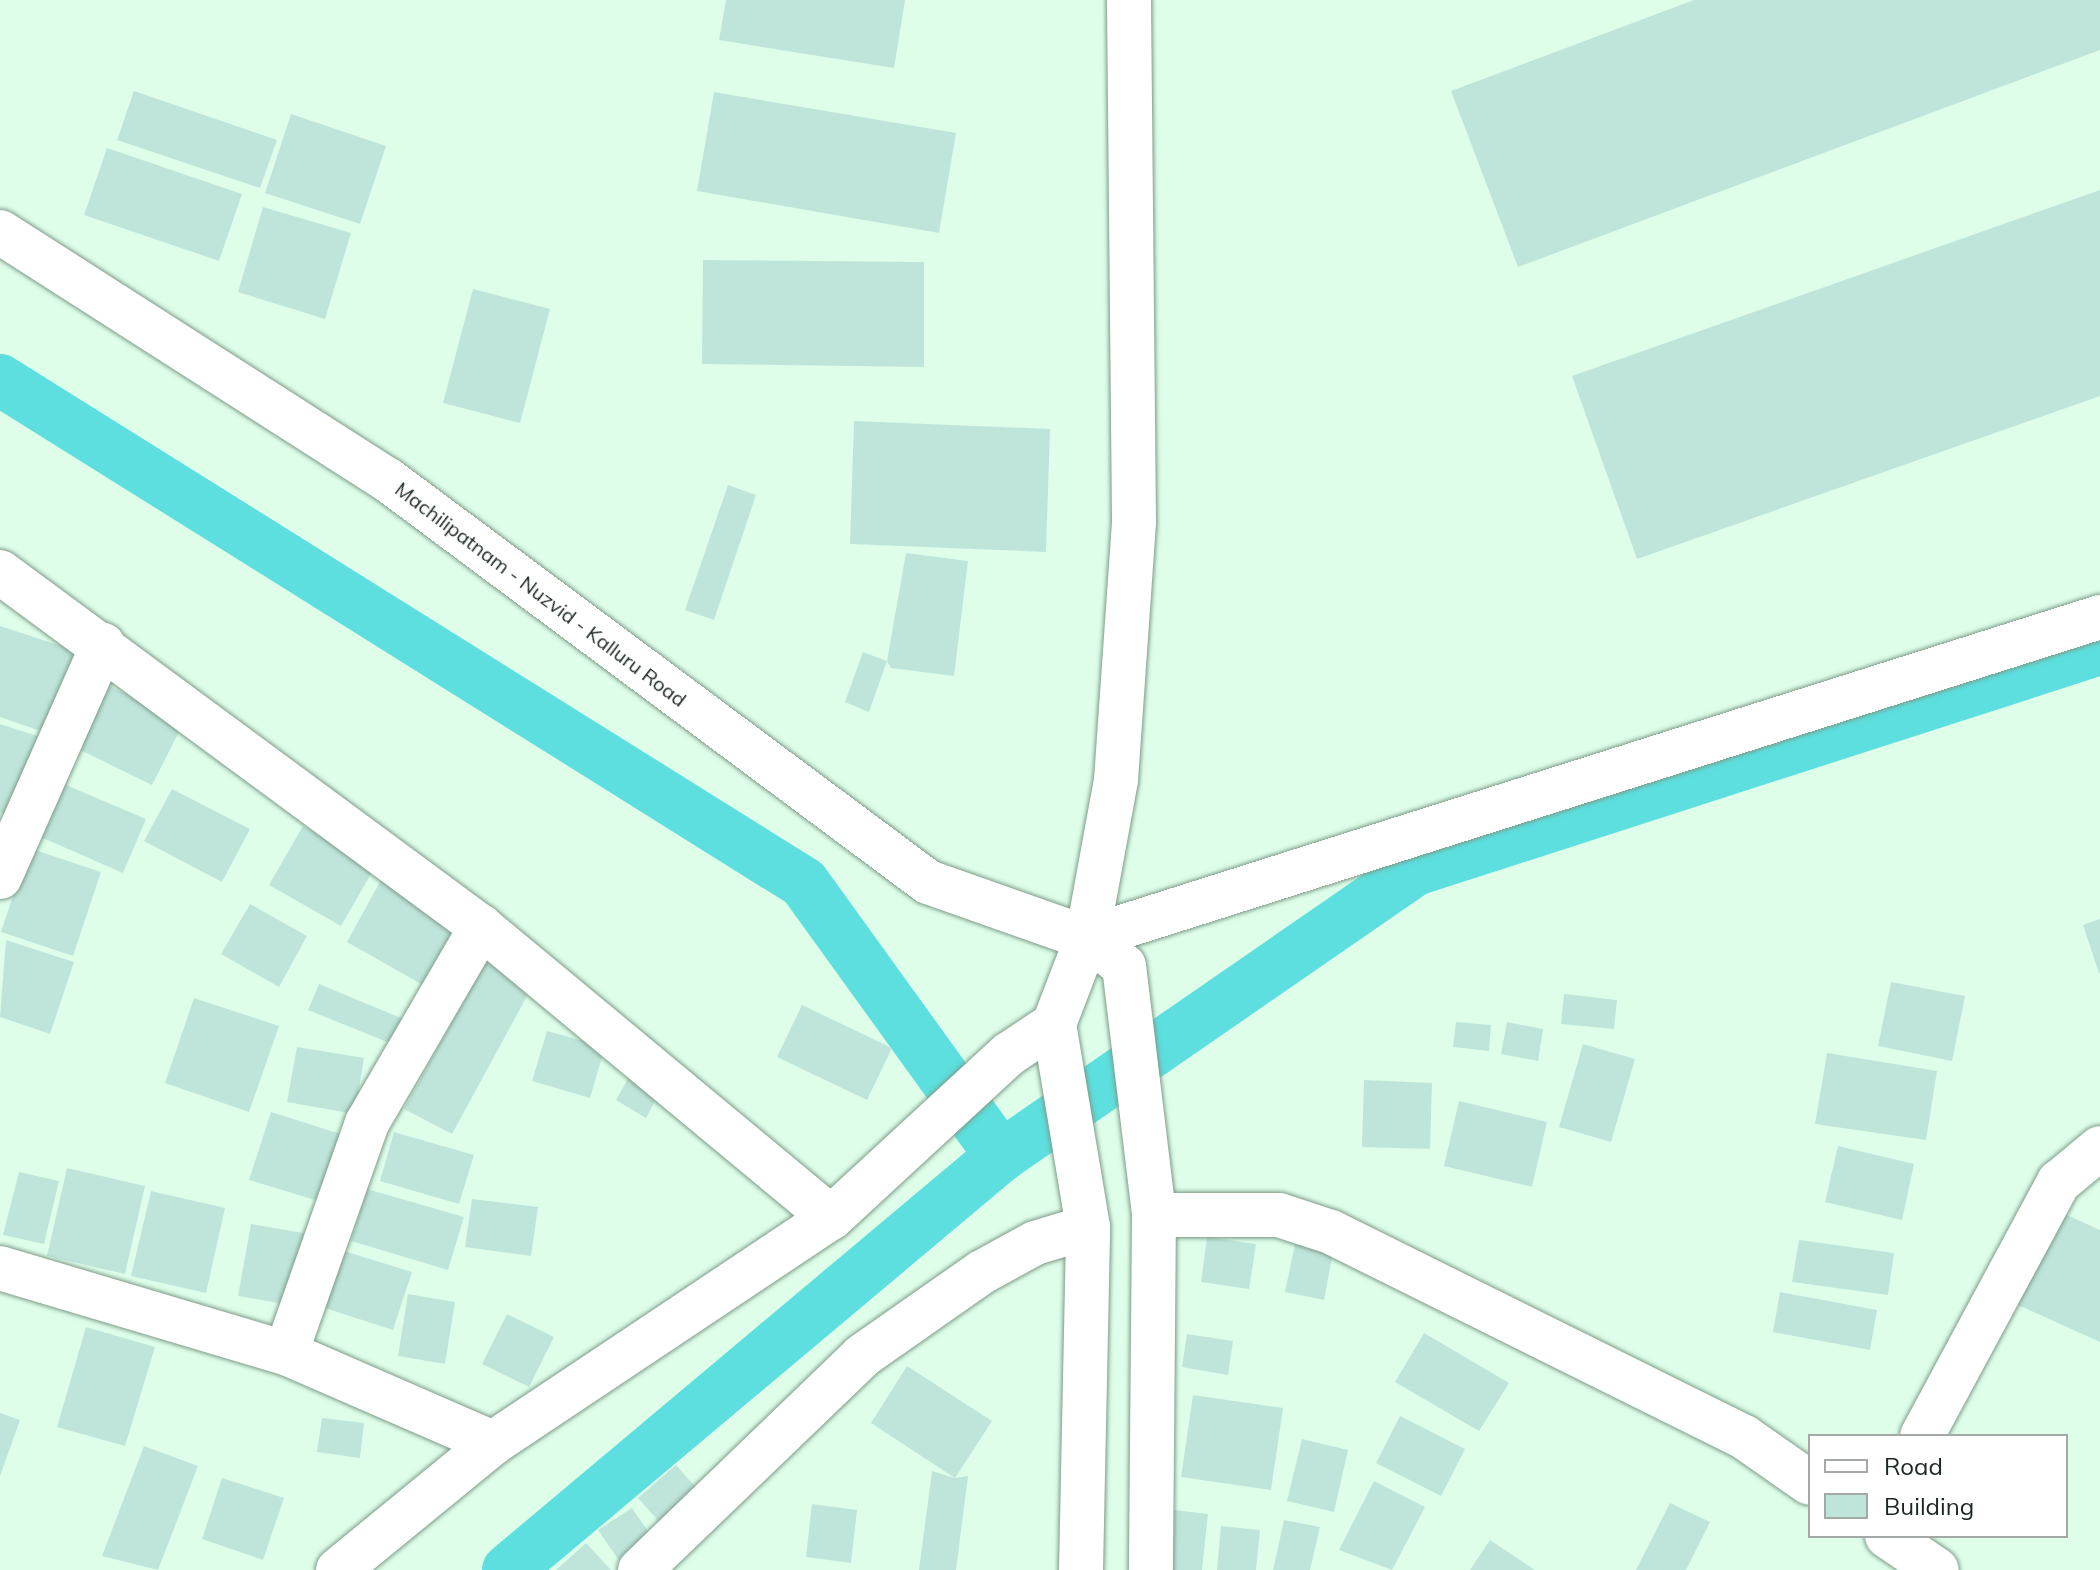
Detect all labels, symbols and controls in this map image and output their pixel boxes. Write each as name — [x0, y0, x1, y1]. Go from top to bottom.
street label: Machilipatnam - Nuzvid - Kalluru Road — [391, 477, 691, 711]
legend — [1808, 1434, 2068, 1538]
text: Road — [1884, 1451, 1943, 1481]
text: Building — [1884, 1491, 1974, 1521]

